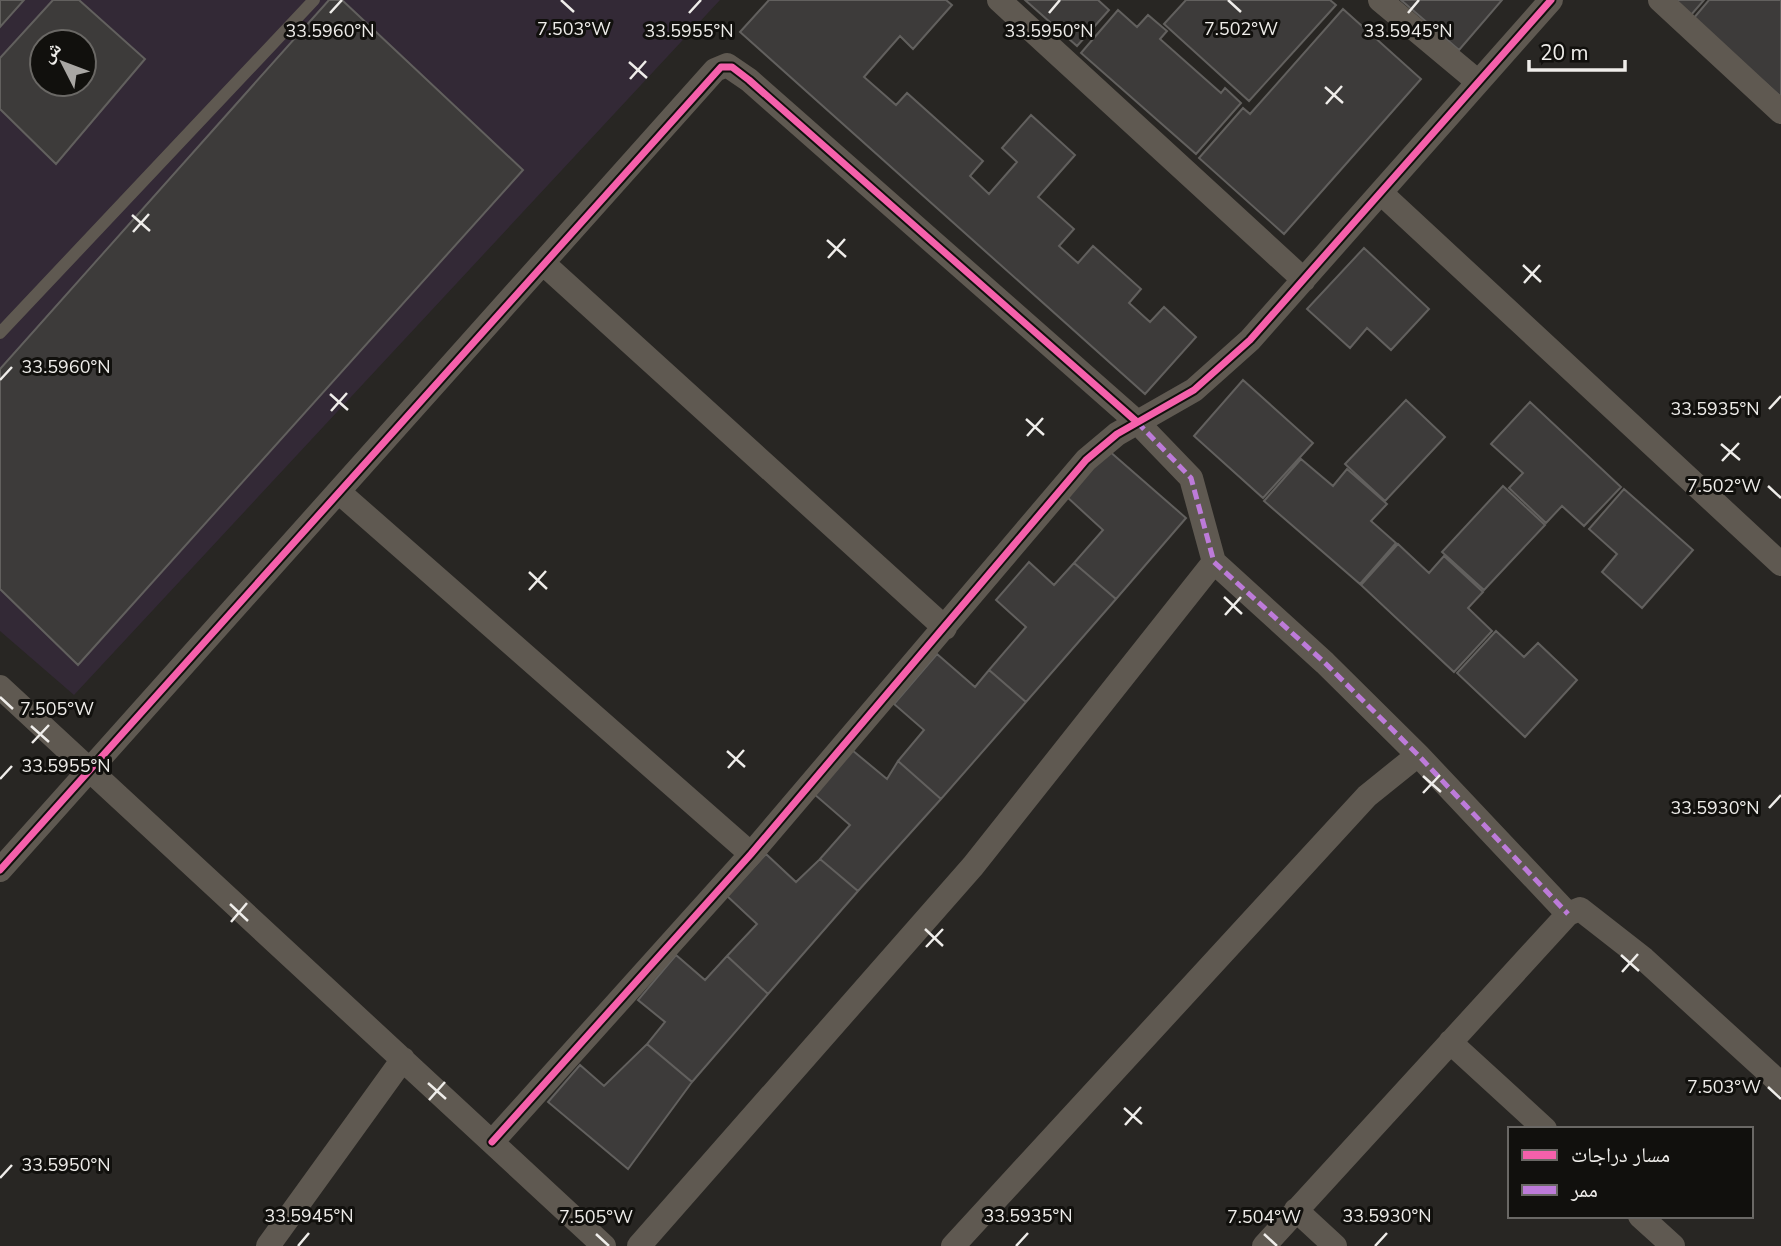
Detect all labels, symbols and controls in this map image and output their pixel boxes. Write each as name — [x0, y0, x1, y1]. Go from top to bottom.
text: 7.503°W — [537, 17, 611, 41]
text: 7.502°W — [1204, 17, 1278, 41]
text: 33.5960°N — [286, 19, 374, 43]
text: 33.5955°N — [645, 19, 733, 43]
text: 33.5950°N — [1005, 19, 1093, 43]
text: 33.5945°N — [1364, 19, 1452, 43]
north arrow — [28, 28, 98, 98]
scale bar — [1529, 28, 1625, 72]
text: ش — [35, 36, 68, 68]
text: 20 m — [1540, 39, 1589, 67]
text: 33.5960°N — [22, 355, 110, 379]
text: 33.5935°N — [1671, 397, 1759, 421]
text: 7.502°W — [1687, 474, 1761, 498]
text: 7.505°W — [20, 697, 94, 721]
text: 33.5955°N — [22, 754, 110, 778]
text: 33.5930°N — [1671, 796, 1759, 820]
text: 7.503°W — [1687, 1075, 1761, 1099]
legend — [1508, 1127, 1753, 1218]
text: مسار دراجات — [1571, 1141, 1670, 1169]
text: 33.5950°N — [22, 1153, 110, 1177]
text: ممر — [1570, 1176, 1598, 1204]
text: 33.5945°N — [265, 1204, 353, 1228]
text: 33.5935°N — [984, 1204, 1072, 1228]
text: 33.5930°N — [1343, 1204, 1431, 1228]
text: 7.505°W — [559, 1205, 633, 1229]
text: 7.504°W — [1227, 1205, 1301, 1229]

